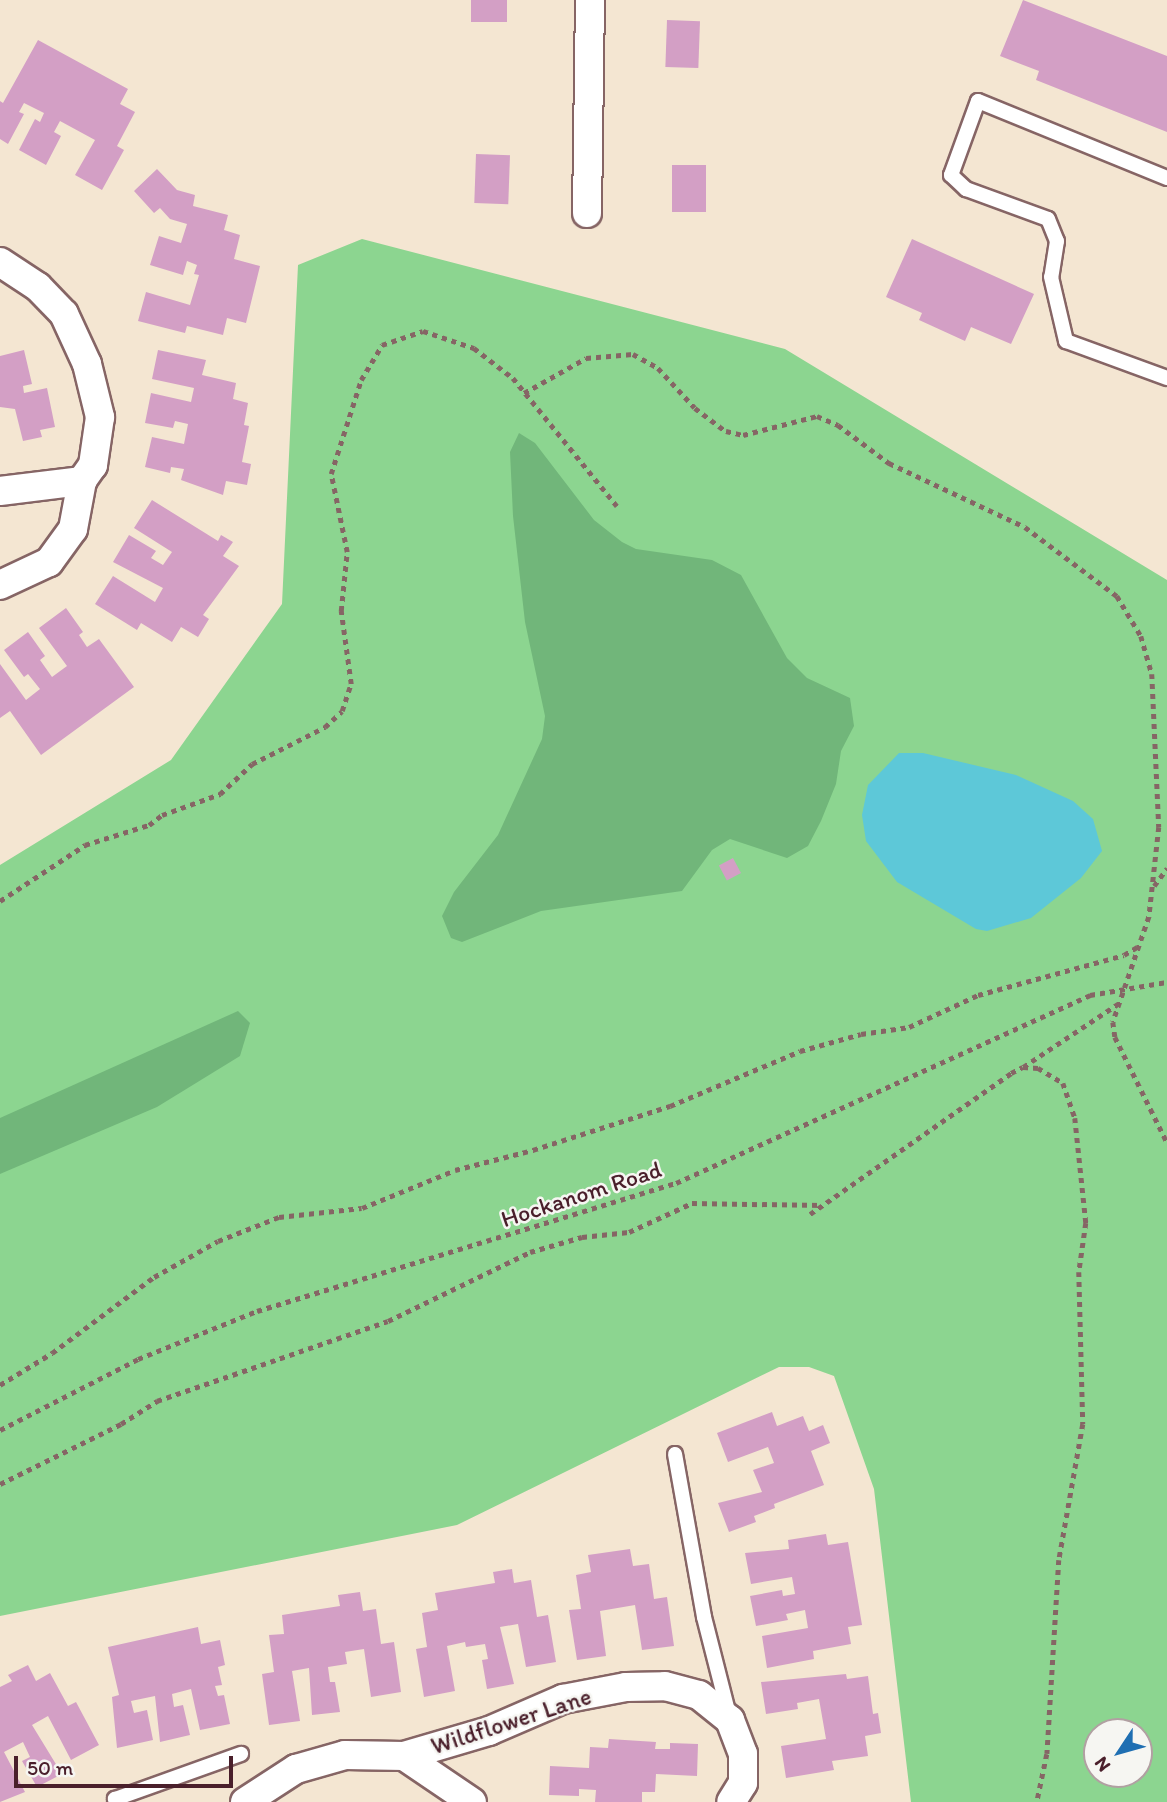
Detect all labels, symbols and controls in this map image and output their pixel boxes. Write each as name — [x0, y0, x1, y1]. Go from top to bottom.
street label: Hockanom Road — [497, 1154, 665, 1234]
street label: Wildflower Lane — [427, 1682, 595, 1760]
north arrow — [1083, 1718, 1153, 1788]
scale bar — [18, 1742, 236, 1786]
text: N — [1089, 1753, 1115, 1776]
text: 50 m — [27, 1755, 73, 1780]

